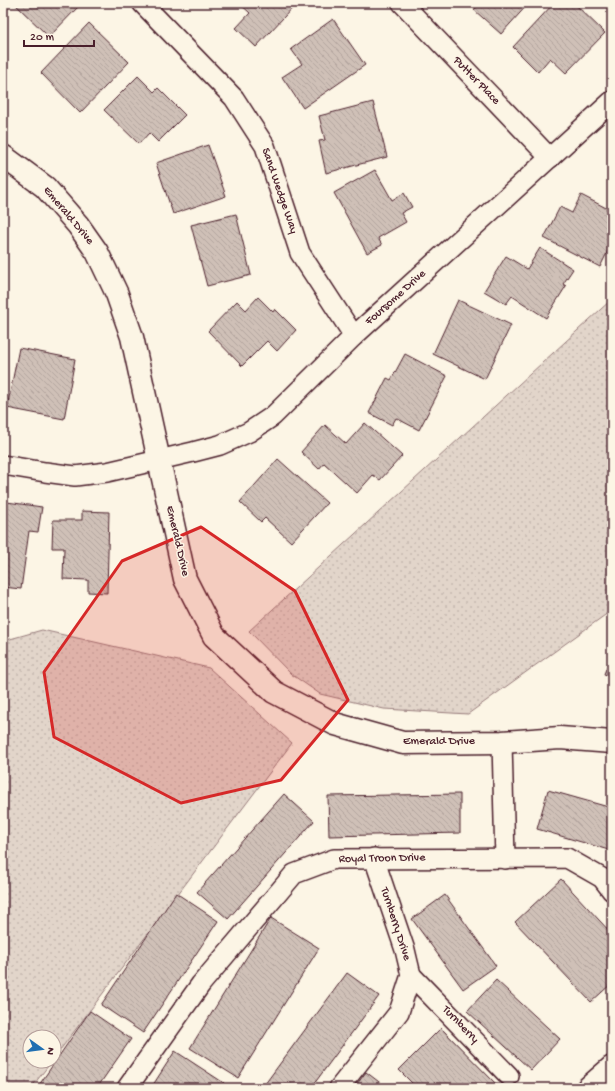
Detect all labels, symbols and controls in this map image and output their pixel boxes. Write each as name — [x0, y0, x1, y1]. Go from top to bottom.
scale bar — [24, 22, 94, 48]
text: 20 m — [30, 31, 55, 45]
street label: Putter Place — [449, 53, 503, 109]
street label: Sand Wedge Way — [258, 146, 300, 236]
street label: Emerald Drive — [40, 184, 97, 249]
street label: Foursome Drive — [362, 267, 430, 330]
street label: Emerald Drive — [162, 504, 192, 578]
street label: Emerald Drive — [403, 735, 476, 749]
street label: Royal Troon Drive — [339, 851, 426, 867]
street label: Turnberry Drive — [376, 885, 414, 963]
street label: Turnberry — [438, 1002, 481, 1047]
north arrow — [22, 1029, 62, 1069]
text: N — [43, 1046, 56, 1056]

